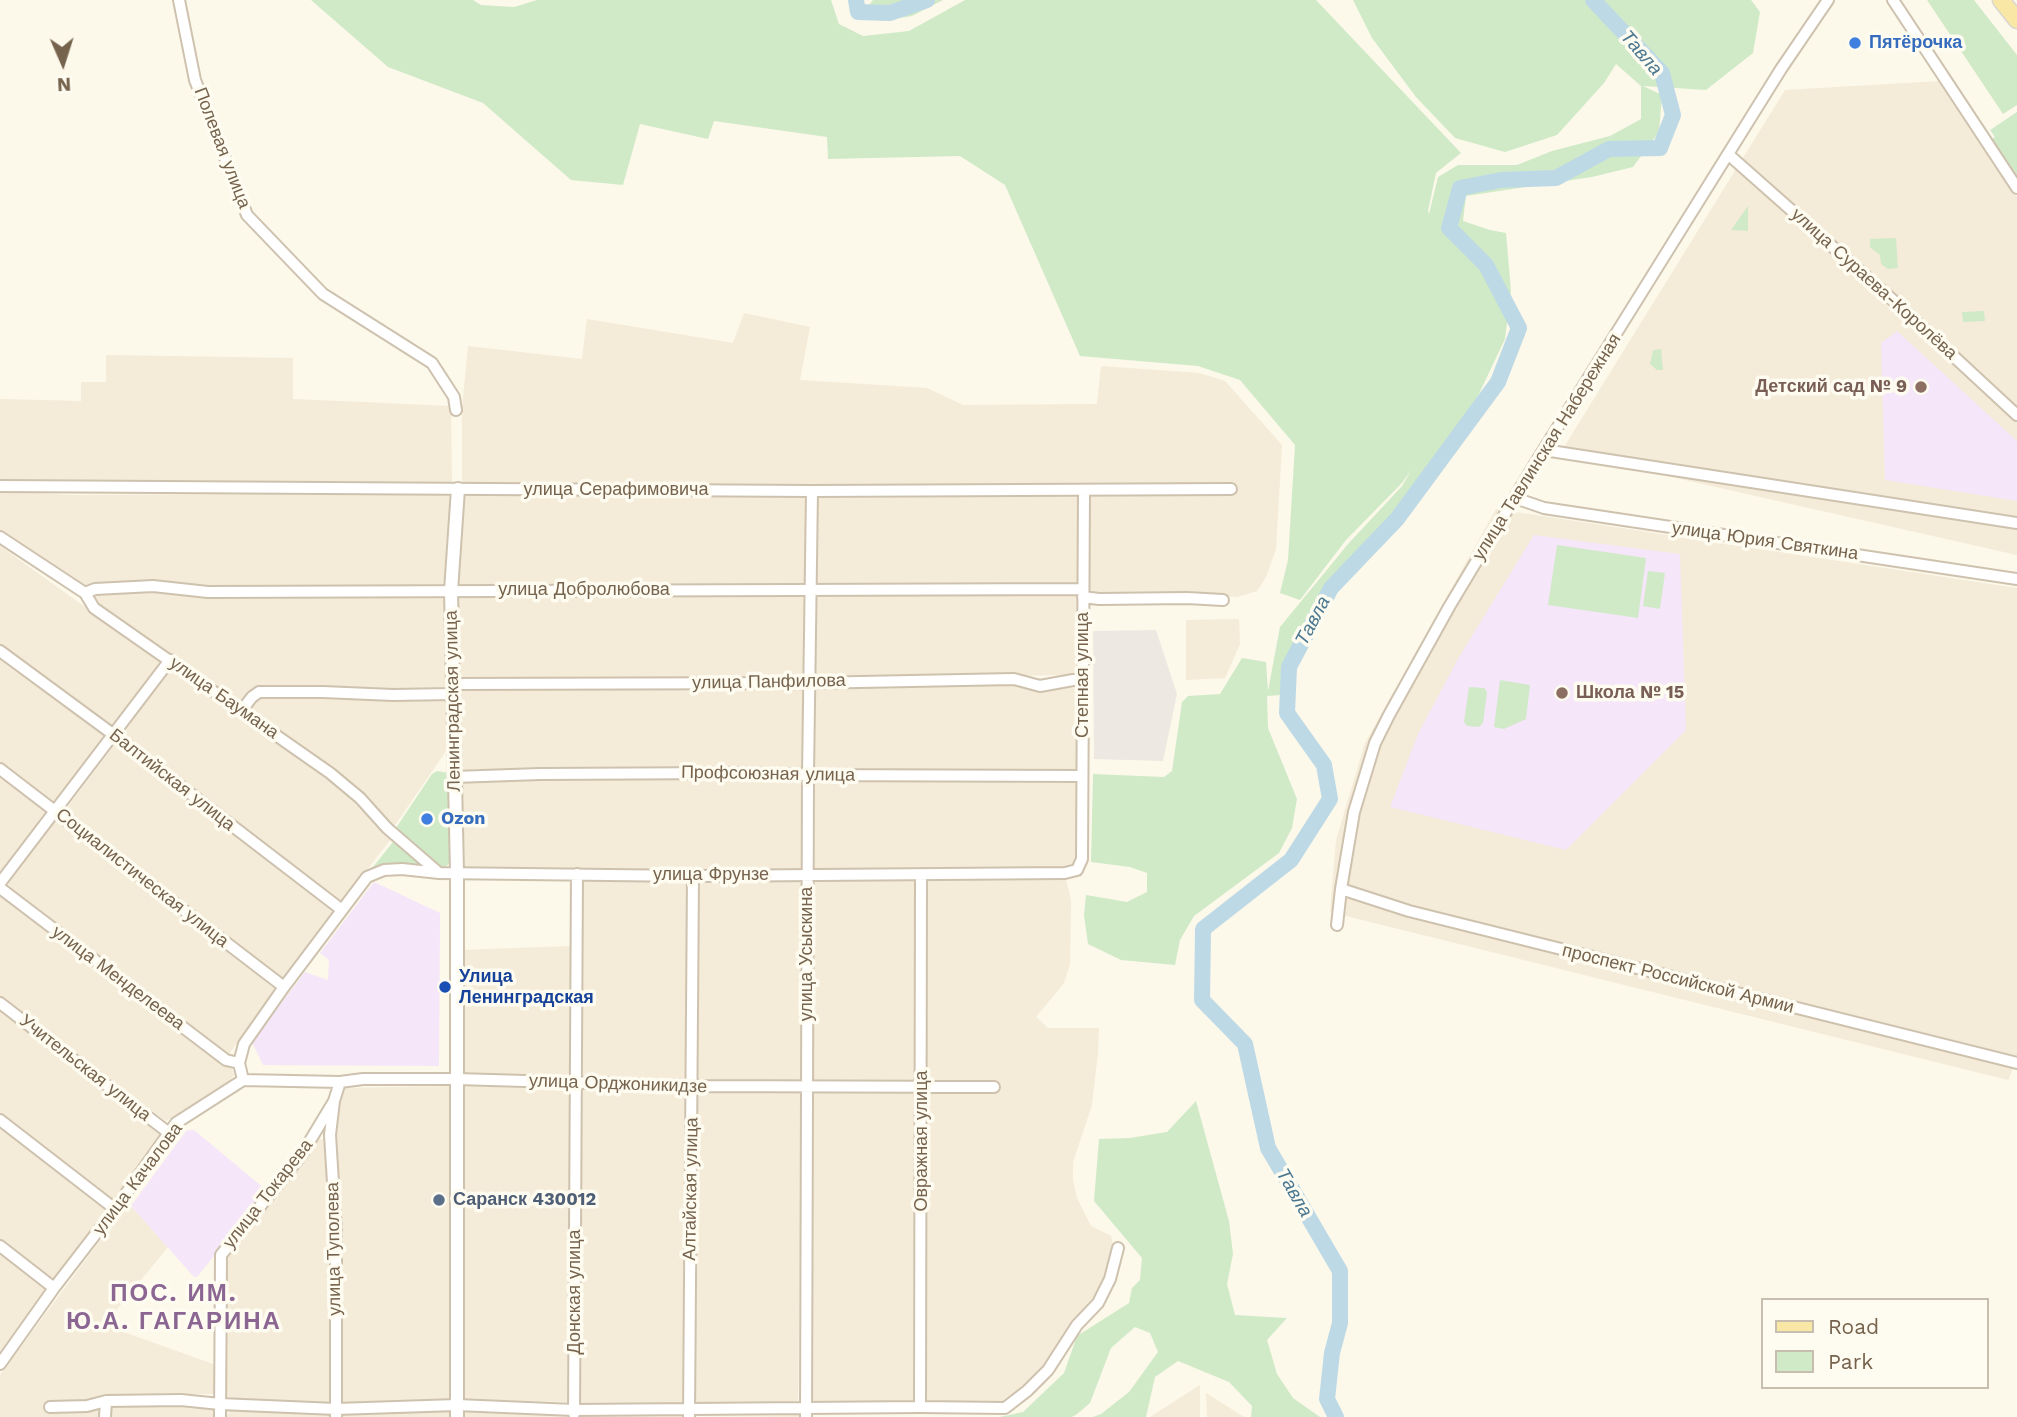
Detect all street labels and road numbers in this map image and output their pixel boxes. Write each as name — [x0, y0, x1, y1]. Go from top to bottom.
street label: Полевая улица — [189, 84, 255, 212]
street label: улица Сураева-Королёва — [1787, 204, 1961, 364]
street label: улица Тавлинская Набережная — [1468, 330, 1626, 564]
street label: улица Серафимовича — [524, 479, 708, 501]
street label: улица Юрия Святкина — [1670, 517, 1860, 565]
street label: улица Добролюбова — [498, 579, 670, 601]
street label: Ленинградская улица — [441, 610, 465, 792]
street label: Степная улица — [1072, 612, 1094, 738]
street label: улица Баумана — [165, 652, 283, 744]
street label: улица Панфилова — [692, 670, 846, 694]
street label: Балтийская улица — [105, 724, 239, 836]
street label: Профсоюзная улица — [681, 762, 855, 786]
street label: Социалистическая улица — [51, 804, 233, 952]
street label: улица Фрунзе — [653, 864, 769, 886]
street label: улица Усыскина — [796, 887, 818, 1021]
street label: улица Менделеева — [47, 921, 189, 1035]
street label: проспект Российской Армии — [1560, 940, 1796, 1018]
street label: Учительская улица — [15, 1010, 155, 1126]
street label: улица Орджоникидзе — [529, 1070, 707, 1098]
street label: Овражная улица — [911, 1071, 933, 1211]
street label: Алтайская улица — [679, 1117, 703, 1261]
street label: улица Качалова — [89, 1119, 187, 1239]
street label: улица Токарева — [219, 1135, 317, 1253]
street label: улица Туполева — [322, 1182, 346, 1316]
street label: Донская улица — [564, 1230, 586, 1354]

